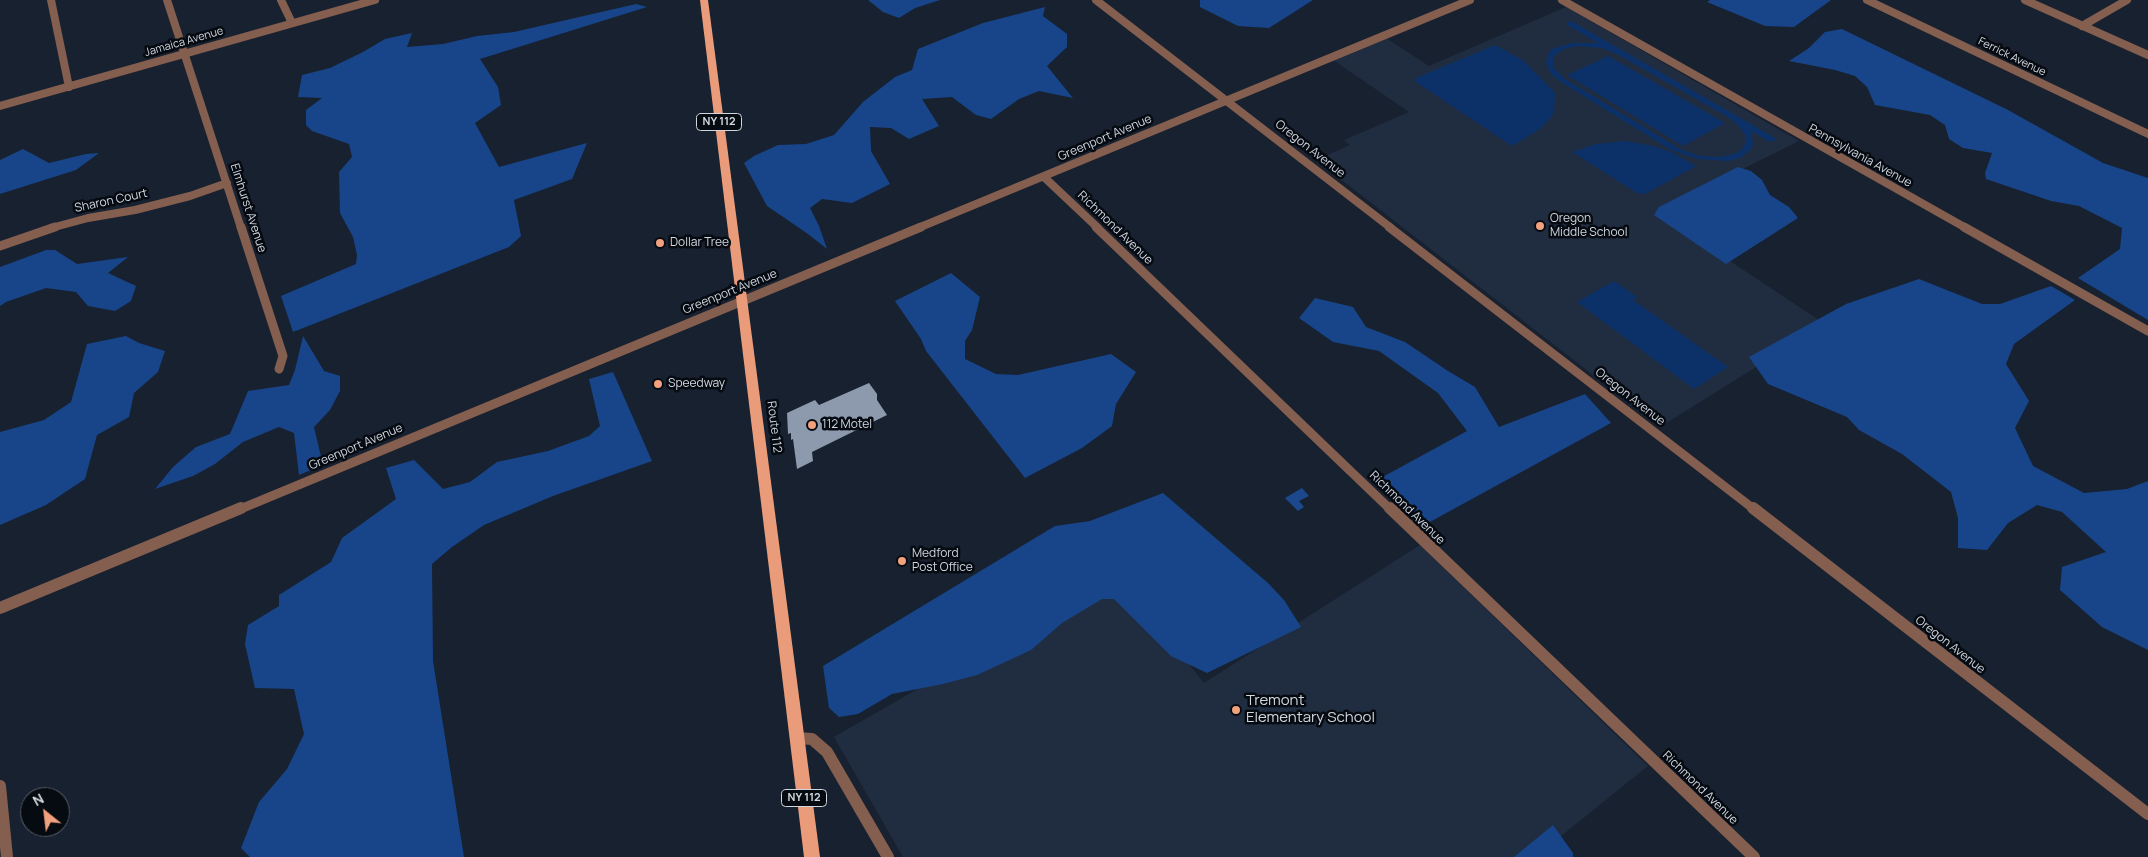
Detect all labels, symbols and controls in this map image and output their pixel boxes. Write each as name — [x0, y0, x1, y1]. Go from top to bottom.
street label: Jamaica Avenue — [143, 24, 225, 60]
street label: Ferrick Avenue — [1976, 35, 2048, 79]
street label: Greenport Avenue — [1056, 112, 1154, 164]
road number: NY 112 — [696, 114, 742, 130]
street label: Oregon Avenue — [1272, 117, 1348, 181]
street label: Pennsylvania Avenue — [1806, 122, 1914, 190]
street label: Elmhurst Avenue — [227, 162, 269, 254]
street label: Sharon Court — [73, 186, 149, 216]
street label: Richmond Avenue — [1074, 188, 1156, 268]
place label: Oregon Middle School — [1550, 212, 1627, 240]
marker: Oregon Middle School — [1534, 220, 1546, 232]
place label: Dollar Tree — [670, 236, 729, 250]
marker: Dollar Tree — [654, 237, 666, 249]
street label: Greenport Avenue — [681, 267, 779, 317]
street label: Oregon Avenue — [1592, 365, 1668, 429]
place label: Speedway — [668, 377, 725, 391]
marker: Speedway — [652, 378, 664, 390]
street label: Route 112 — [764, 400, 784, 454]
place label: 112 Motel — [822, 418, 872, 432]
marker: 112 Motel — [806, 419, 818, 431]
street label: Greenport Avenue — [307, 421, 405, 473]
street label: Richmond Avenue — [1366, 468, 1448, 548]
place label: Medford Post Office — [912, 547, 973, 575]
marker: Medford Post Office — [896, 555, 908, 567]
street label: Oregon Avenue — [1912, 613, 1988, 677]
place label: Tremont Elementary School — [1246, 692, 1375, 727]
marker: Tremont Elementary School — [1230, 704, 1242, 716]
street label: Richmond Avenue — [1659, 748, 1741, 828]
north arrow — [20, 787, 70, 837]
text: N — [29, 789, 47, 810]
road number: NY 112 — [782, 790, 826, 806]

